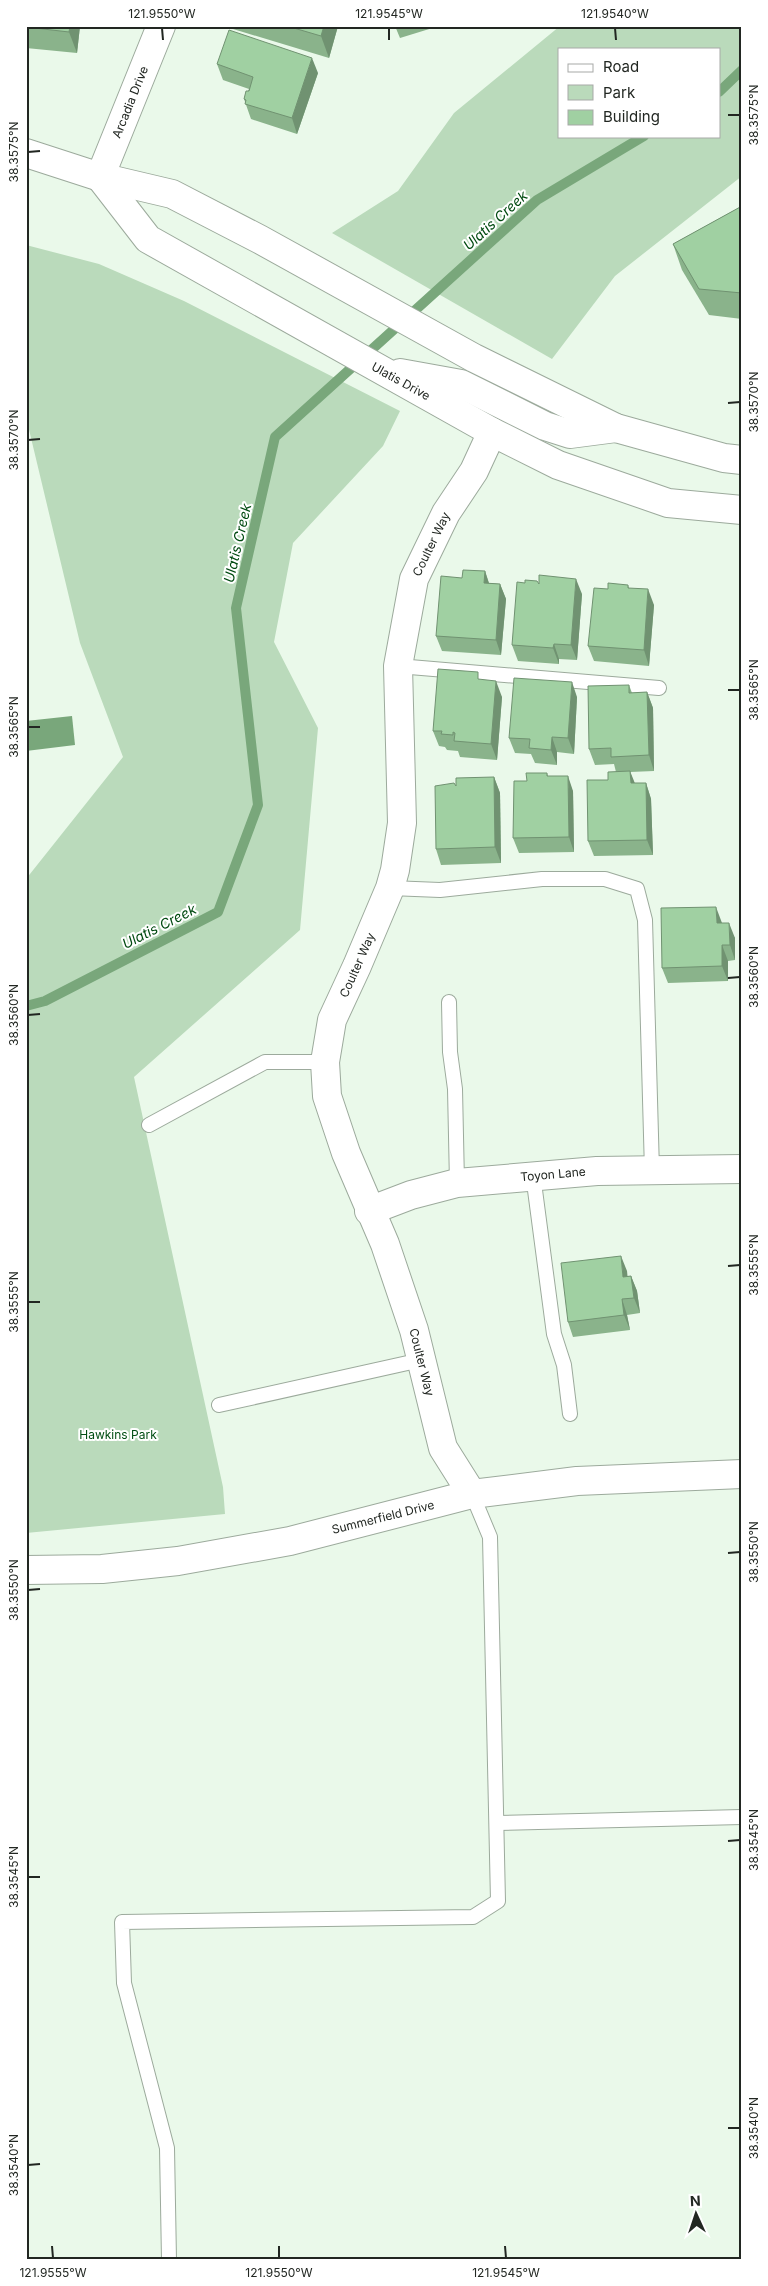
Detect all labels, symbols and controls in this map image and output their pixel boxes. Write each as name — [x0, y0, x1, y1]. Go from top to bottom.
text: 121.9550°W — [128, 6, 196, 21]
text: 121.9545°W — [355, 6, 423, 21]
text: 121.9540°W — [581, 6, 649, 21]
legend — [558, 48, 720, 138]
text: Road — [603, 57, 639, 76]
street label: Arcadia Drive — [109, 64, 151, 140]
text: Park — [603, 83, 636, 102]
text: 38.3575°N — [746, 85, 761, 145]
text: Building — [603, 107, 660, 126]
text: 38.3575°N — [6, 122, 21, 182]
water label: Ulatis Creek — [459, 186, 531, 253]
street label: Ulatis Drive — [369, 359, 433, 403]
text: 38.3570°N — [746, 371, 761, 433]
text: 38.3570°N — [6, 409, 21, 471]
water label: Ulatis Creek — [220, 501, 254, 584]
street label: Coulter Way — [409, 509, 453, 578]
text: 38.3565°N — [746, 659, 761, 721]
text: 38.3565°N — [6, 696, 21, 758]
water label: Ulatis Creek — [119, 900, 199, 952]
street label: Coulter Way — [336, 930, 378, 1000]
text: 38.3560°N — [746, 946, 761, 1008]
text: 38.3560°N — [6, 984, 21, 1046]
street label: Toyon Lane — [520, 1164, 586, 1184]
text: 38.3555°N — [746, 1234, 761, 1296]
text: 38.3555°N — [6, 1271, 21, 1333]
street label: Coulter Way — [406, 1327, 438, 1398]
park label: Hawkins Park — [79, 1427, 157, 1442]
street label: Summerfield Drive — [330, 1497, 436, 1537]
text: 38.3550°N — [746, 1521, 761, 1583]
text: 38.3550°N — [6, 1559, 21, 1621]
text: 38.3545°N — [746, 1809, 761, 1871]
text: 38.3545°N — [6, 1846, 21, 1908]
text: 38.3540°N — [746, 2097, 761, 2159]
text: 38.3540°N — [6, 2134, 21, 2196]
north arrow — [670, 2188, 720, 2238]
text: N — [690, 2192, 701, 2209]
text: 121.9555°W — [19, 2265, 87, 2280]
text: 121.9550°W — [245, 2265, 313, 2280]
text: 121.9545°W — [472, 2265, 540, 2280]

